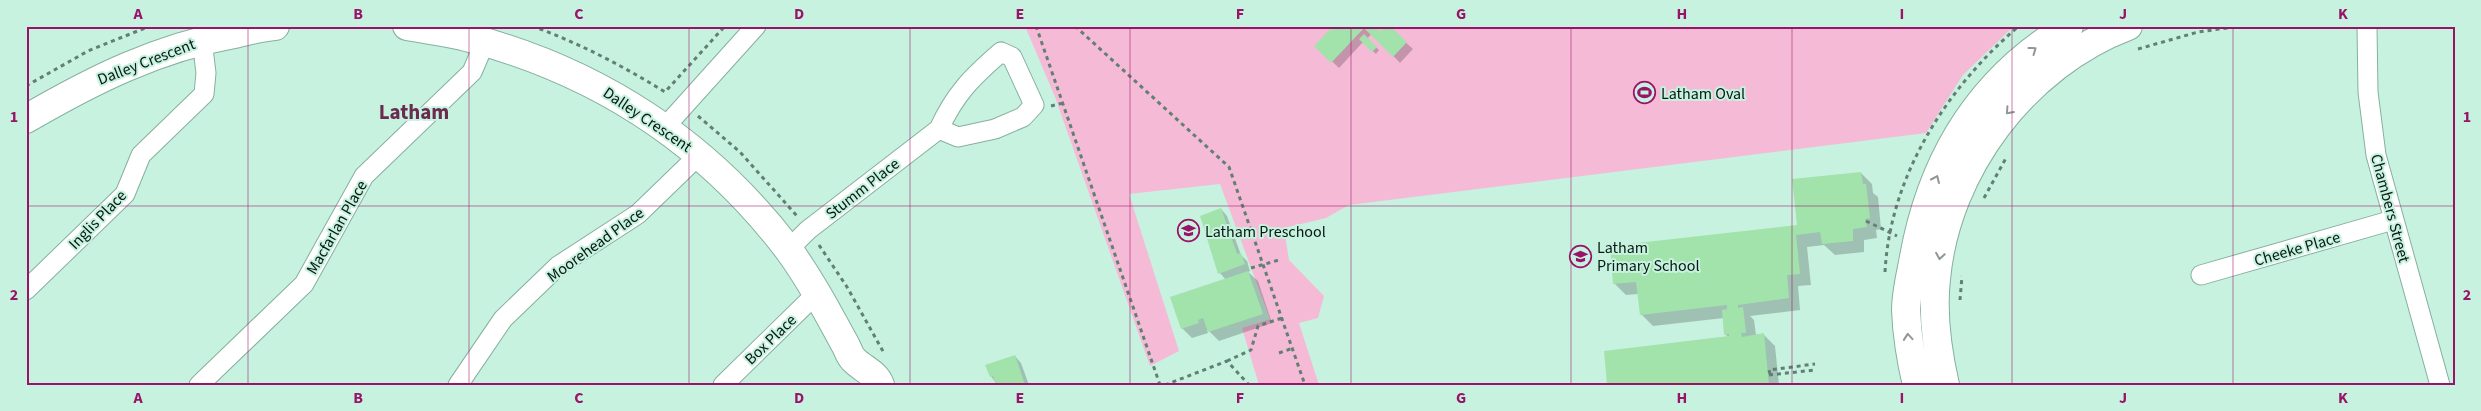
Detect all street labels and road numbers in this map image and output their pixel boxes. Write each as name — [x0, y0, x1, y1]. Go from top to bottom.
street label: Dalley Crescent — [94, 33, 199, 91]
street label: Dalley Crescent — [599, 82, 697, 158]
street label: Chambers Street — [2365, 152, 2415, 265]
street label: Stumm Place — [821, 153, 904, 225]
street label: Macfarlan Place — [301, 176, 373, 279]
street label: Inglis Place — [64, 185, 132, 254]
street label: Moorehead Place — [543, 202, 649, 287]
street label: Cheeke Place — [2252, 226, 2343, 272]
street label: Box Place — [740, 309, 801, 370]

